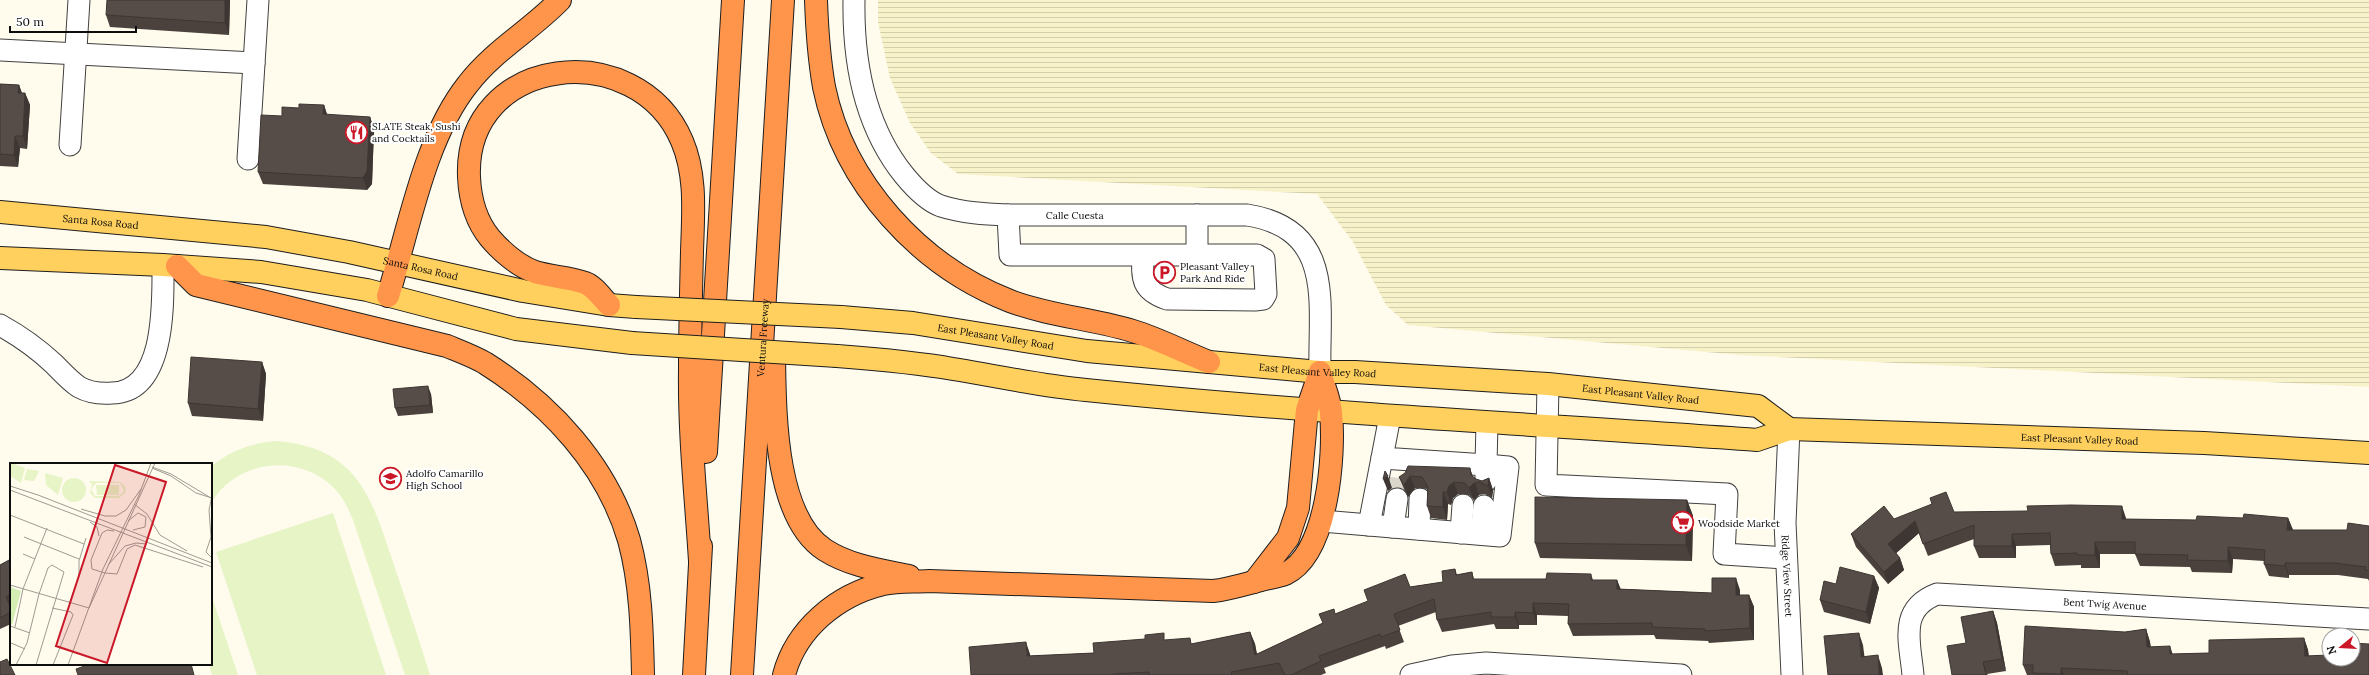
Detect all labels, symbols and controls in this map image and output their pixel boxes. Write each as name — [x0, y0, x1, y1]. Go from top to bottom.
scale bar — [10, 8, 136, 34]
text: 50 m — [16, 14, 44, 29]
restaurant icon: SLATE Steak, Sushi and Cocktails — [344, 119, 370, 145]
place label: SLATE Steak, Sushi and Cocktails — [372, 120, 461, 145]
street label: Calle Cuesta — [1046, 209, 1104, 222]
street label: Santa Rosa Road — [62, 212, 139, 232]
street label: Santa Rosa Road — [382, 254, 459, 283]
parking icon: Pleasant Valley Park And Ride — [1152, 259, 1178, 285]
place label: Pleasant Valley Park And Ride — [1180, 260, 1250, 285]
street label: Ventura Freeway — [754, 298, 772, 378]
street label: East Pleasant Valley Road — [936, 321, 1055, 353]
street label: East Pleasant Valley Road — [1258, 361, 1377, 380]
street label: East Pleasant Valley Road — [1581, 382, 1700, 407]
street label: East Pleasant Valley Road — [2021, 431, 2139, 448]
inset map — [10, 463, 212, 665]
school or university icon: Adolfo Camarillo High School — [377, 466, 403, 492]
place label: Adolfo Camarillo High School — [405, 467, 483, 492]
supermarket icon: Woodside Market — [1669, 510, 1695, 536]
place label: Woodside Market — [1698, 517, 1780, 530]
street label: Ridge View Street — [1779, 534, 1795, 617]
street label: Bent Twig Avenue — [2063, 595, 2148, 613]
north arrow — [2321, 627, 2361, 667]
text: N — [2323, 643, 2339, 656]

